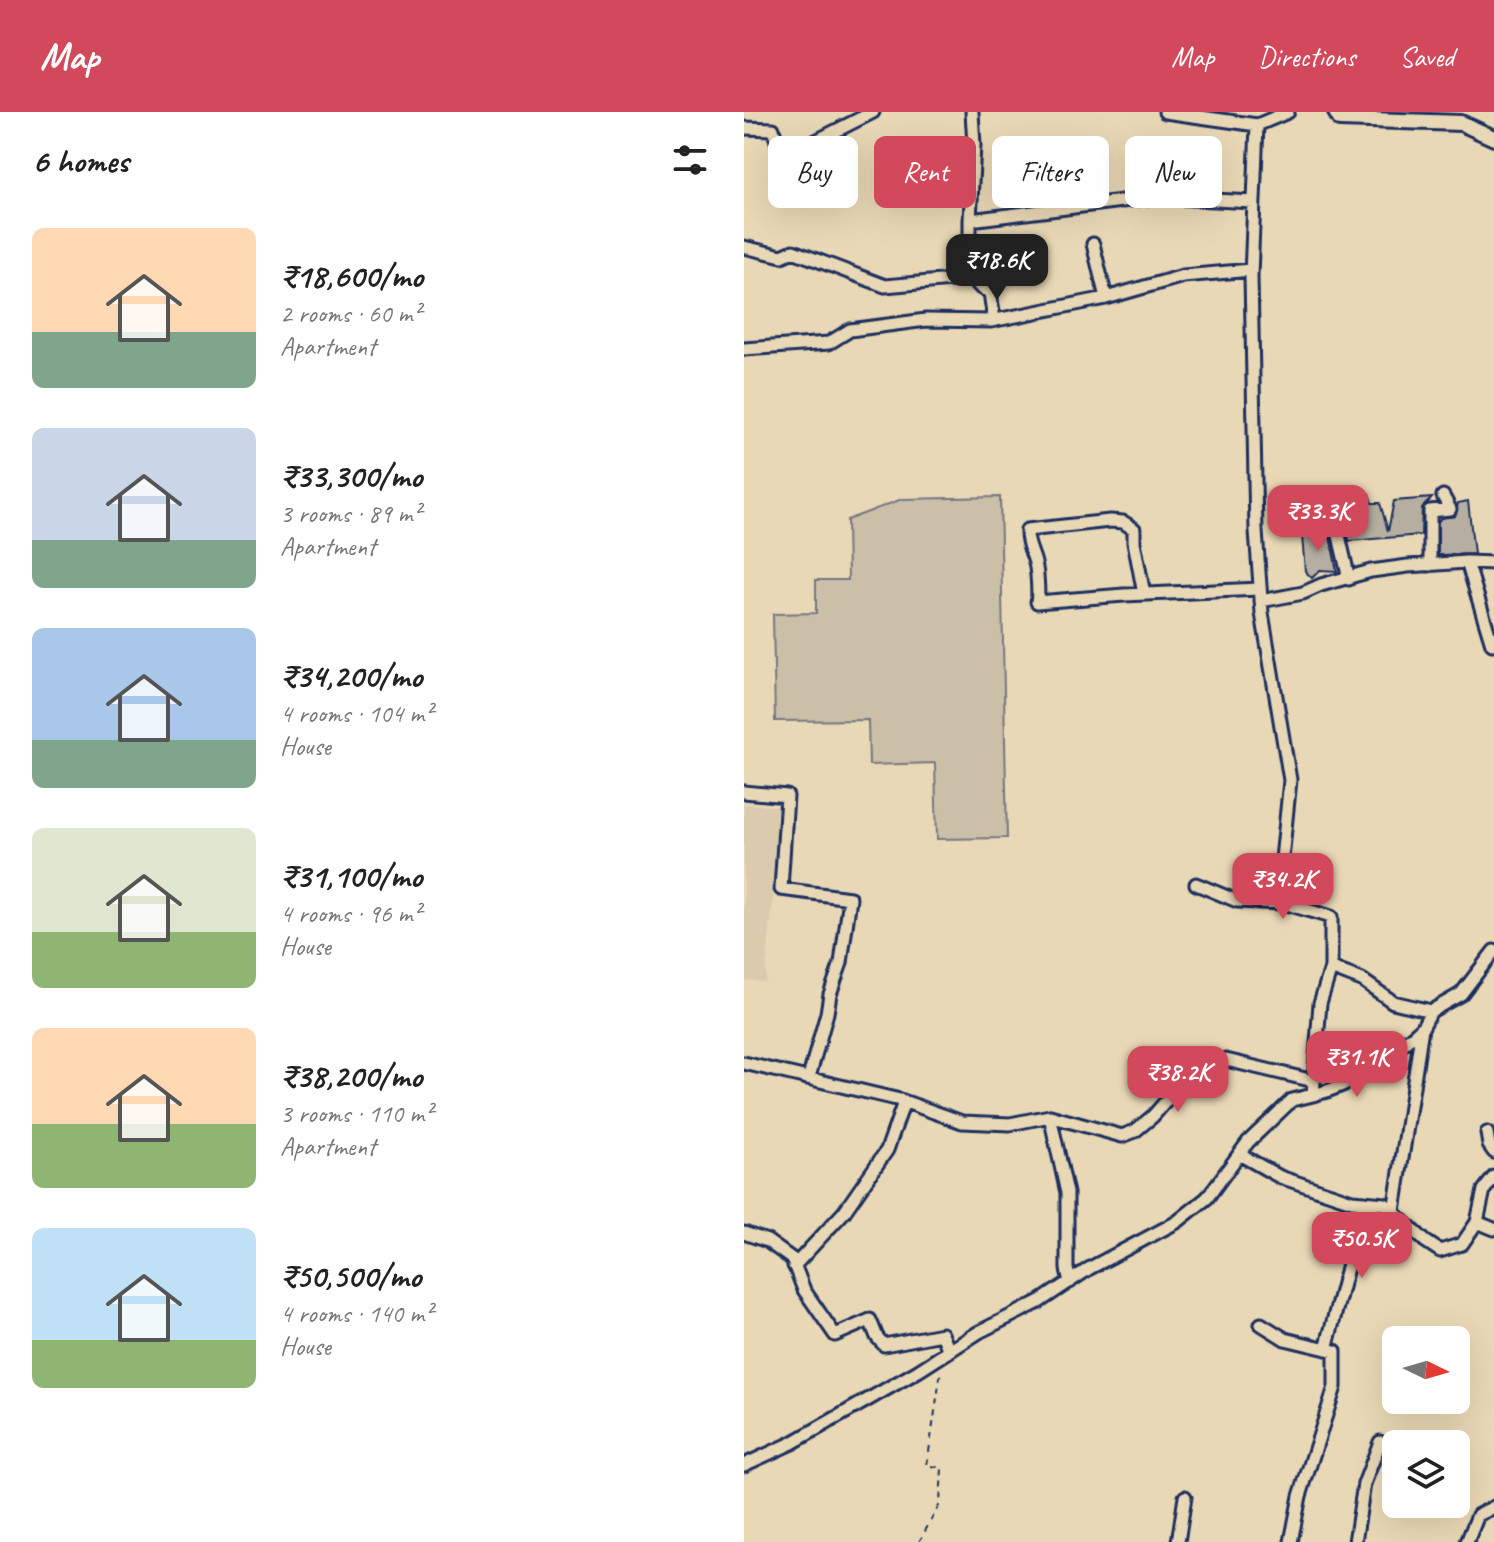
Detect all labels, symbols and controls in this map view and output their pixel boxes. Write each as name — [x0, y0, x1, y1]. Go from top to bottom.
text: Map — [40, 33, 99, 80]
text: Map — [1171, 39, 1214, 74]
text: Directions — [1258, 39, 1356, 74]
text: Saved — [1400, 39, 1454, 74]
chip: Buy — [768, 136, 858, 208]
chip: Rent — [874, 136, 976, 208]
chip: Filters — [992, 136, 1109, 208]
chip: New — [1125, 136, 1222, 208]
icon: filters — [668, 138, 712, 182]
text: 6 homes — [32, 139, 129, 182]
pin: ₹18.6K — [932, 234, 1062, 302]
text: ₹18.6K — [964, 243, 1030, 276]
text: ₹18,600/mo — [280, 254, 423, 297]
icon: home — [96, 260, 192, 356]
text: 2 rooms · 60 m² — [280, 297, 421, 330]
text: Apartment — [280, 330, 376, 363]
text: ₹33,300/mo — [280, 454, 422, 497]
icon: home — [96, 460, 192, 556]
pin: ₹33.3K — [1253, 485, 1383, 553]
text: ₹33.3K — [1285, 494, 1351, 527]
text: 3 rooms · 89 m² — [280, 497, 421, 530]
text: Apartment — [280, 530, 376, 563]
text: ₹34,200/mo — [280, 654, 422, 697]
icon: home — [96, 660, 192, 756]
text: 4 rooms · 104 m² — [280, 697, 432, 730]
text: House — [280, 730, 331, 763]
pin: ₹34.2K — [1218, 853, 1348, 921]
text: ₹31,100/mo — [280, 854, 422, 897]
icon: home — [96, 860, 192, 956]
text: ₹34.2K — [1250, 862, 1316, 895]
text: 4 rooms · 96 m² — [280, 897, 421, 930]
text: House — [280, 930, 331, 963]
pin: ₹31.1K — [1292, 1031, 1422, 1099]
text: ₹31.1K — [1324, 1040, 1390, 1073]
pin: ₹38.2K — [1113, 1046, 1243, 1114]
text: ₹38,200/mo — [280, 1054, 422, 1097]
text: ₹38.2K — [1145, 1055, 1211, 1088]
icon: home — [96, 1060, 192, 1156]
text: 3 rooms · 110 m² — [280, 1097, 432, 1130]
text: Apartment — [280, 1130, 376, 1163]
pin: ₹50.5K — [1297, 1212, 1427, 1280]
text: ₹50.5K — [1330, 1221, 1394, 1254]
text: ₹50,500/mo — [280, 1254, 421, 1297]
icon: home — [96, 1260, 192, 1356]
text: 4 rooms · 140 m² — [280, 1297, 432, 1330]
north arrow — [1382, 1326, 1470, 1414]
map controls — [1382, 1326, 1470, 1518]
text: House — [280, 1330, 331, 1363]
button: layers — [1382, 1430, 1470, 1518]

